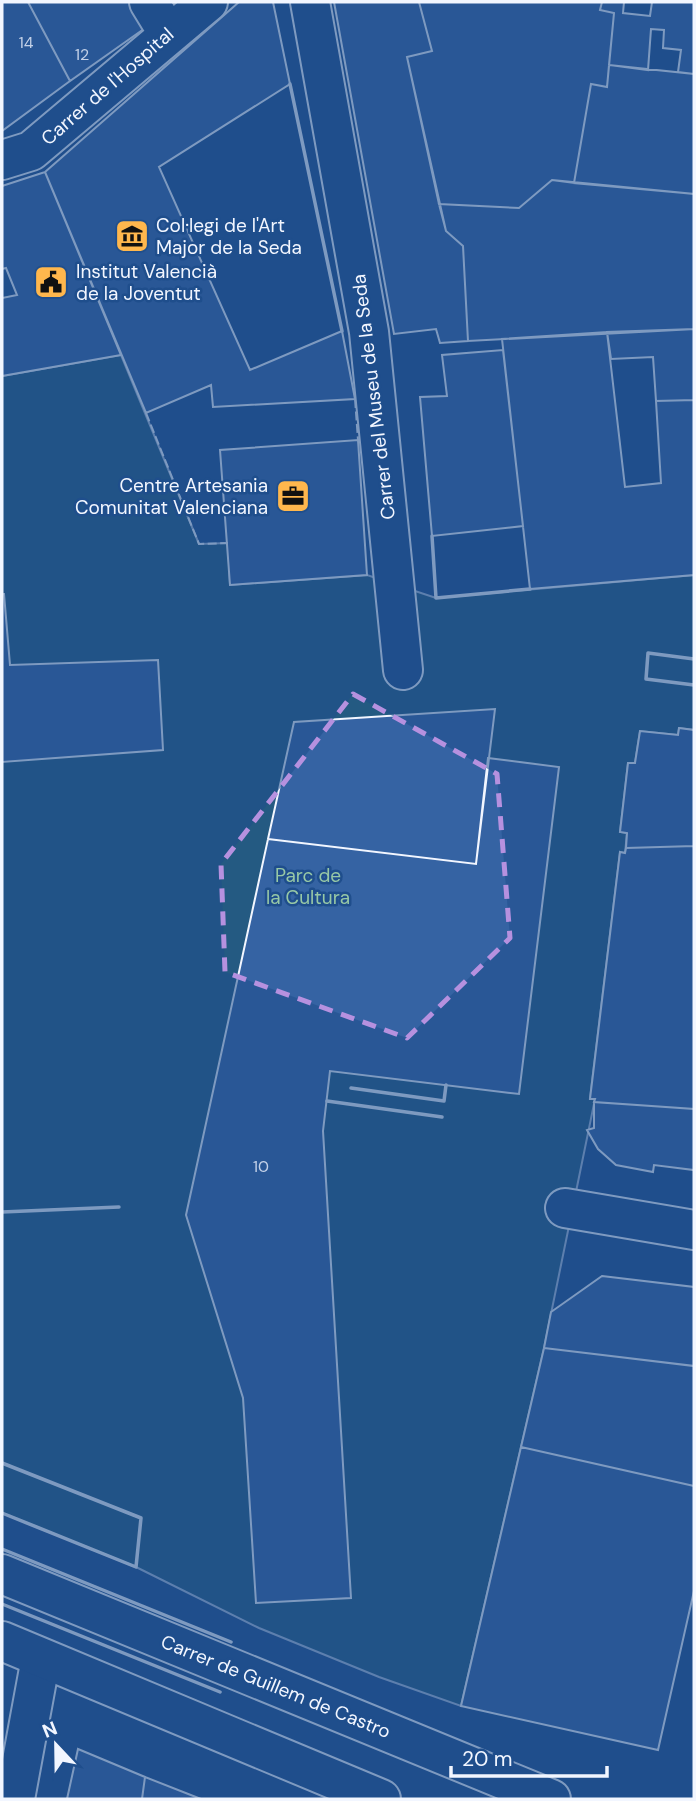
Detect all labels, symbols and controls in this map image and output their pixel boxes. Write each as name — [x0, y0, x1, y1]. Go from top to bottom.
street label: Carrer de l'Hospital — [36, 22, 179, 151]
house number: 14 — [19, 32, 34, 53]
house number: 12 — [75, 44, 89, 65]
place label: Col·legi de l'Art Major de la Seda — [156, 213, 302, 260]
museum icon: Col·legi de l'Art Major de la Seda — [113, 217, 151, 255]
place label: Institut Valencià de la Joventut — [76, 259, 217, 306]
public building icon: Institut Valencià de la Joventut — [32, 263, 70, 301]
street label: Carrer del Museu de la Seda — [346, 273, 401, 521]
place label: Centre Artesania Comunitat Valenciana — [75, 473, 268, 520]
office icon: Centre Artesania Comunitat Valenciana — [274, 477, 312, 515]
park label: Parc de la Cultura — [266, 863, 350, 910]
house number: 10 — [253, 1156, 269, 1177]
street label: Carrer de Guillem de Castro — [157, 1629, 394, 1744]
north arrow — [21, 1710, 91, 1780]
text: N — [39, 1716, 61, 1744]
scale bar — [451, 1734, 607, 1778]
text: 20 m — [462, 1745, 513, 1773]

